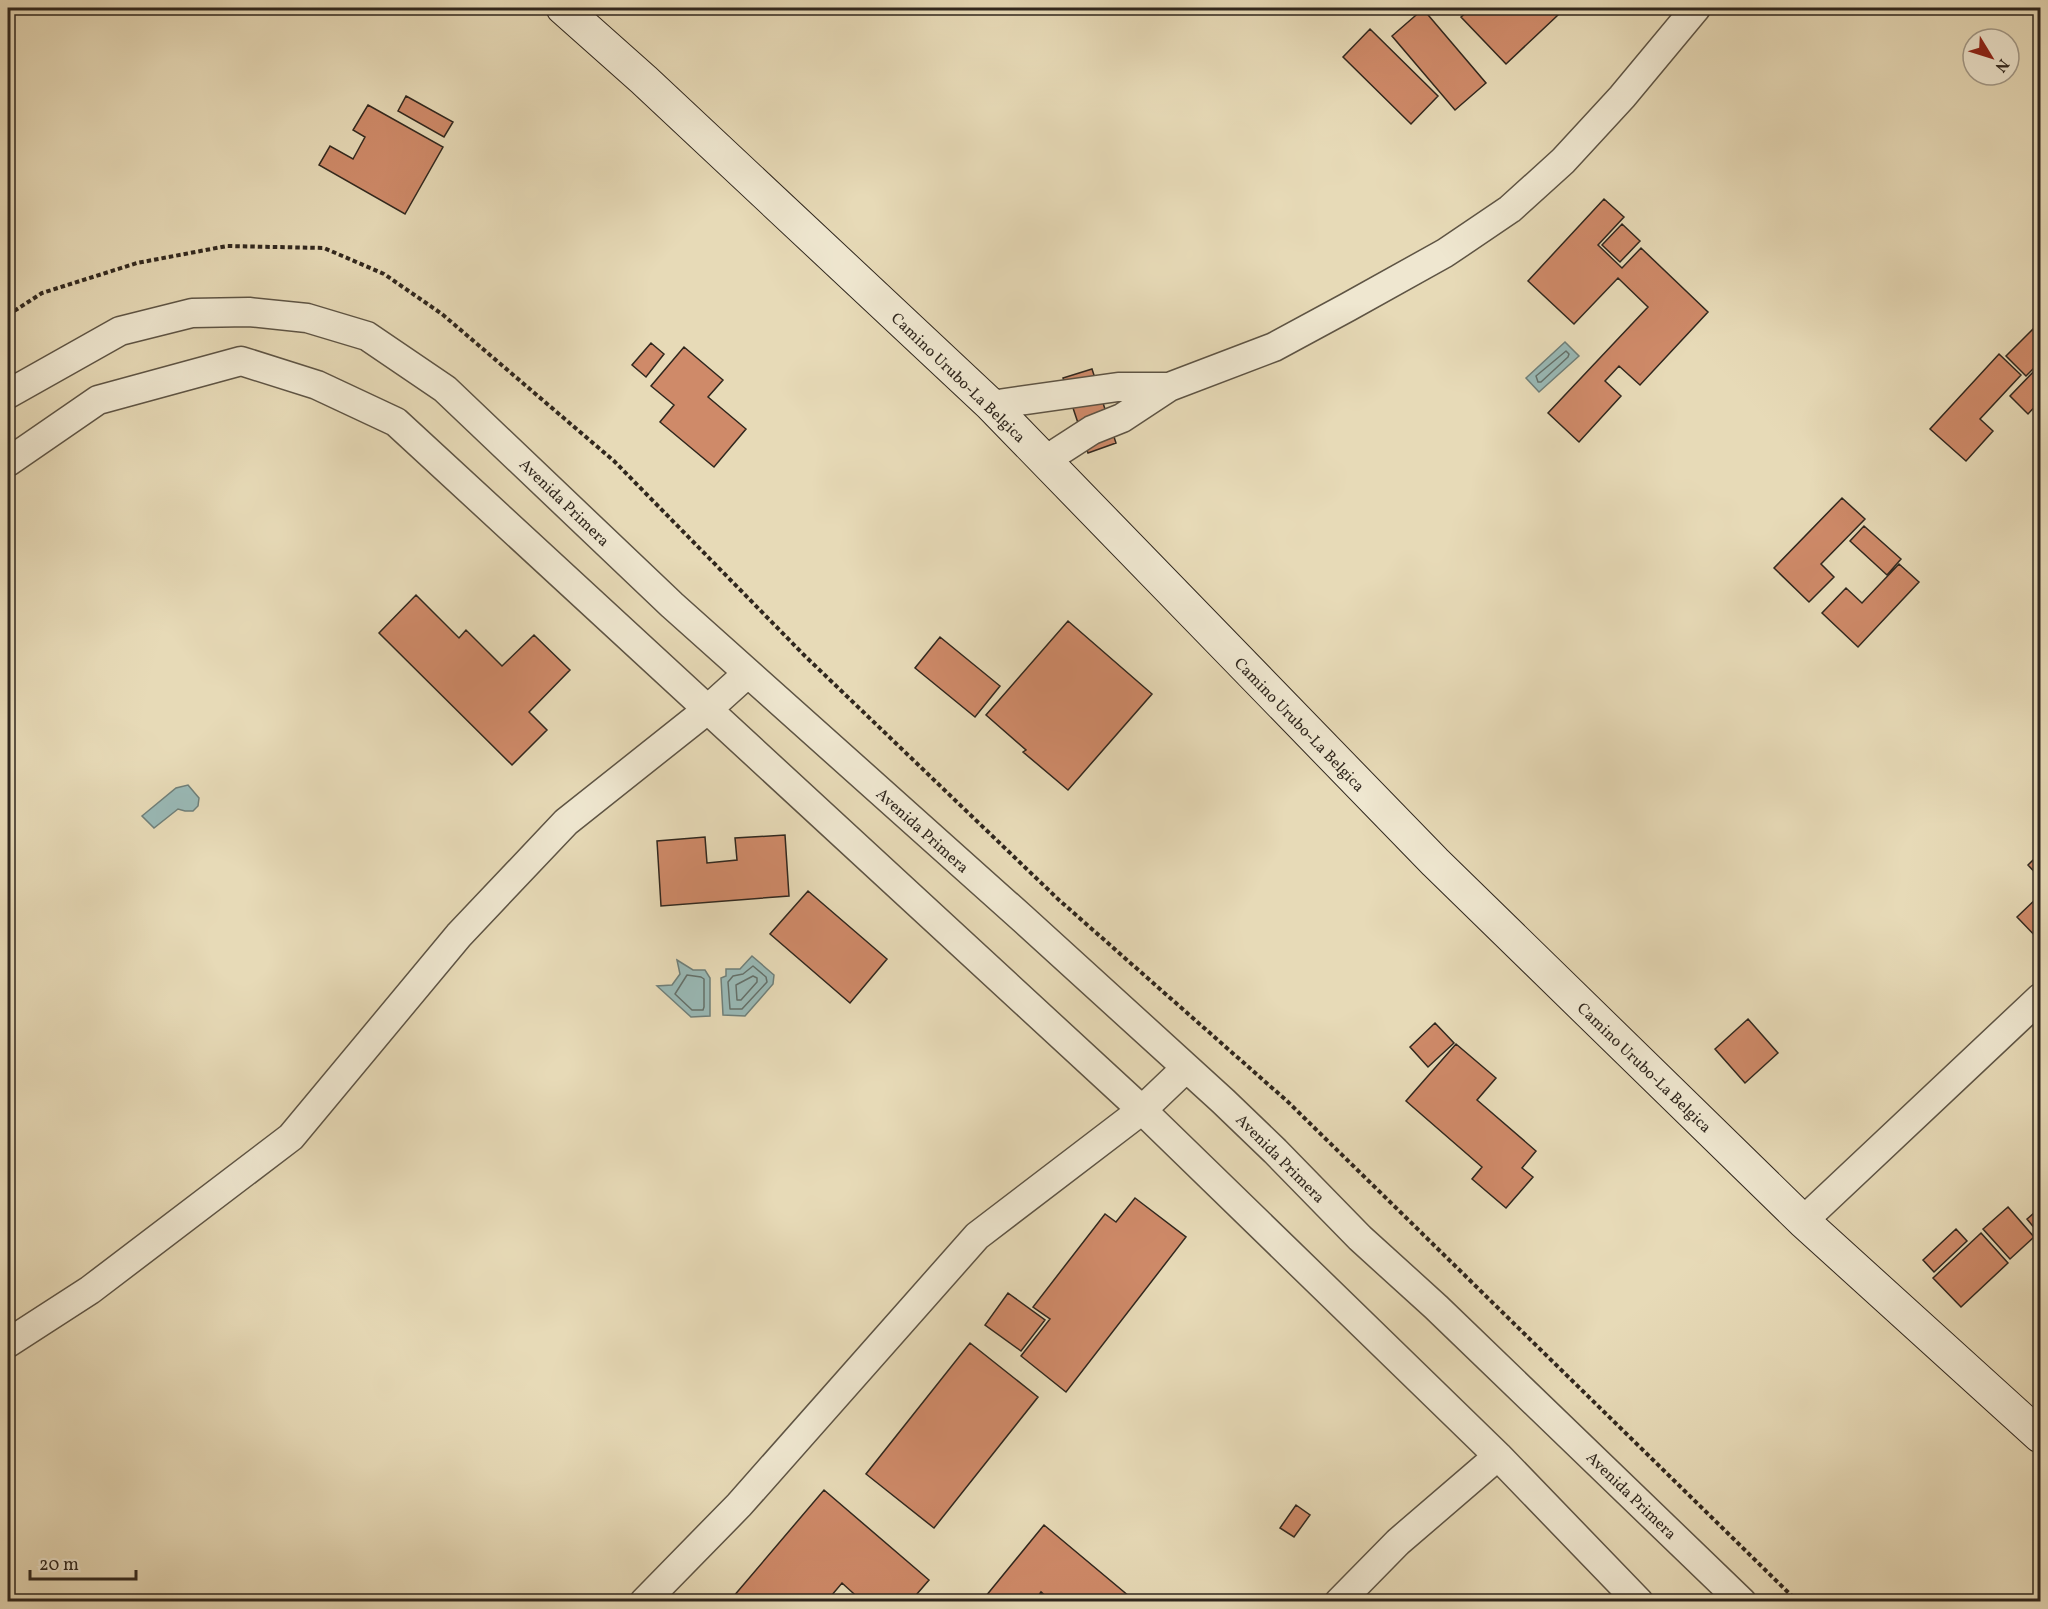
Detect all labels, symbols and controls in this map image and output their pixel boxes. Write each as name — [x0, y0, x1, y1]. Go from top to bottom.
north arrow — [1961, 27, 2021, 87]
text: N — [1989, 54, 2013, 77]
street label: Camino Urubo-La Belgica — [885, 308, 1030, 449]
street label: Avenida Primera — [514, 455, 614, 552]
street label: Camino Urubo-La Belgica — [1228, 653, 1369, 798]
street label: Avenida Primera — [870, 784, 973, 879]
street label: Camino Urubo-La Belgica — [1571, 998, 1716, 1139]
street label: Avenida Primera — [1230, 1110, 1329, 1209]
street label: Avenida Primera — [1581, 1448, 1681, 1545]
scale bar — [30, 1543, 136, 1581]
text: 20 m — [39, 1553, 79, 1578]

